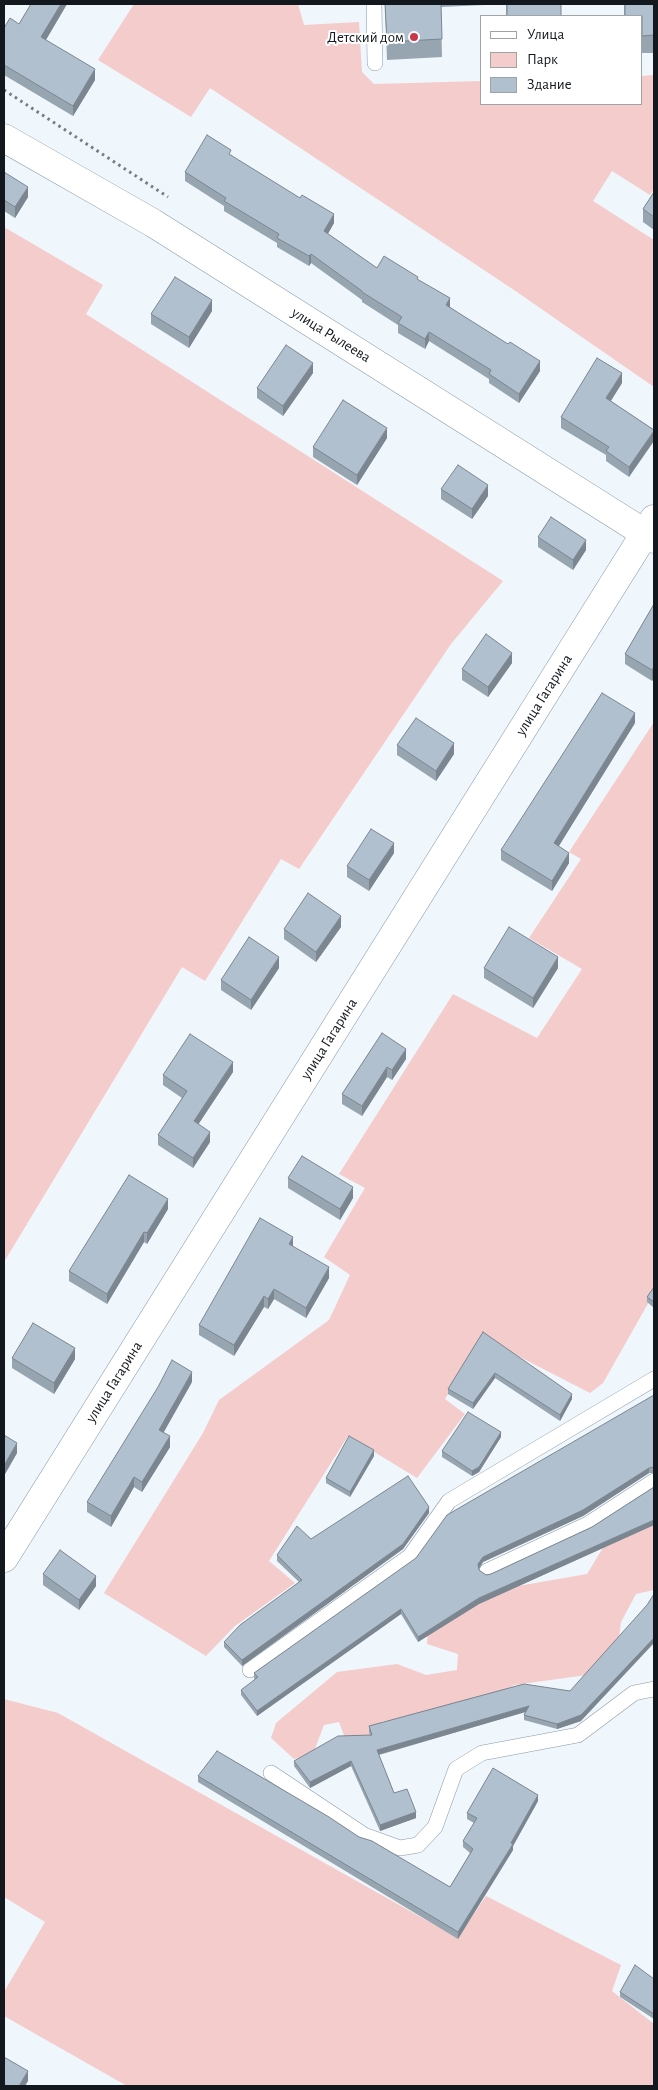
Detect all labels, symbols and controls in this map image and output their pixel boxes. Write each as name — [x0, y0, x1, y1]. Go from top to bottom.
legend — [480, 15, 643, 105]
text: Улица — [527, 27, 564, 42]
place label: Детский дом — [327, 28, 404, 46]
marker: Детский дом — [408, 31, 420, 43]
text: Парк — [527, 52, 558, 67]
text: Здание — [527, 77, 572, 92]
street label: улица Рылеева — [288, 304, 374, 366]
street label: улица Гагарина — [512, 651, 576, 739]
street label: улица Гагарина — [297, 995, 361, 1083]
street label: улица Гагарина — [82, 1338, 146, 1426]

